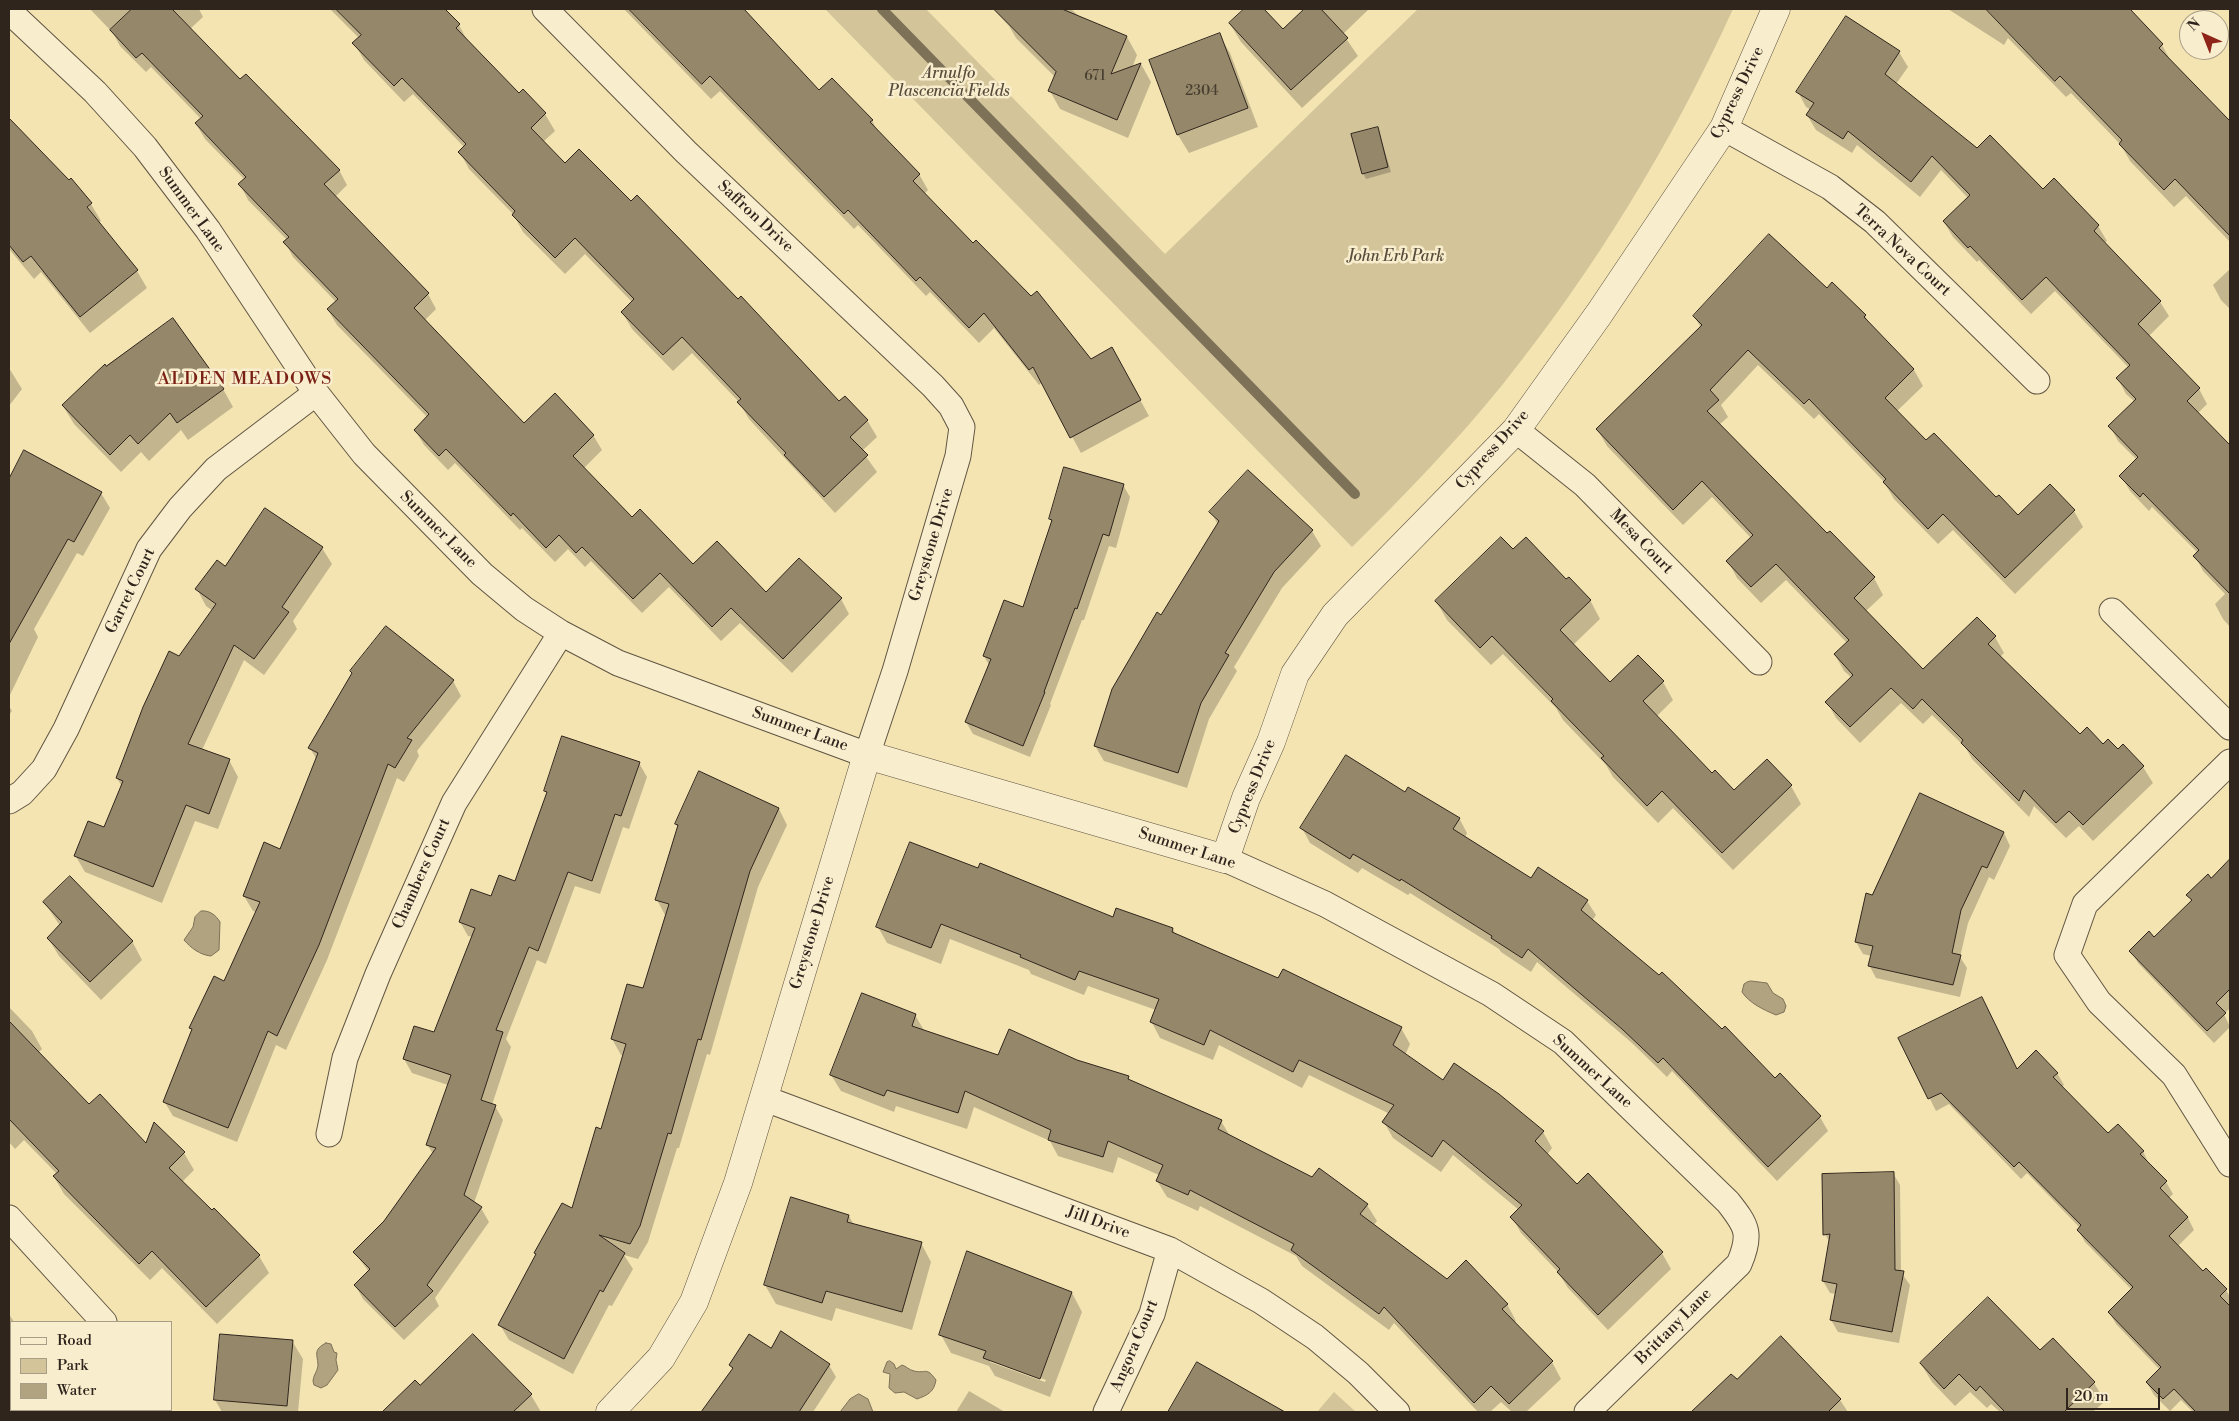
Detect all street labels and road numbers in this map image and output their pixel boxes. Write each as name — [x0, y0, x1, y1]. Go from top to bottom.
street label: Cypress Drive — [1707, 44, 1769, 142]
street label: Summer Lane — [154, 164, 228, 256]
street label: Saffron Drive — [713, 177, 797, 257]
street label: Terra Nova Court — [1850, 201, 1954, 301]
street label: Cypress Drive — [1452, 406, 1534, 494]
street label: Greystone Drive — [906, 486, 958, 604]
street label: Summer Lane — [396, 488, 480, 572]
street label: Mesa Court — [1605, 506, 1677, 578]
street label: Garret Court — [102, 545, 160, 637]
street label: Summer Lane — [749, 704, 851, 756]
street label: Cypress Drive — [1225, 737, 1281, 837]
street label: Chambers Court — [389, 816, 455, 932]
street label: Summer Lane — [1136, 824, 1238, 874]
street label: Greystone Drive — [787, 874, 839, 992]
street label: Summer Lane — [1548, 1031, 1636, 1113]
street label: Jill Drive — [1064, 1203, 1132, 1243]
street label: Brittany Lane — [1632, 1285, 1716, 1369]
street label: Angora Court — [1107, 1297, 1163, 1395]

